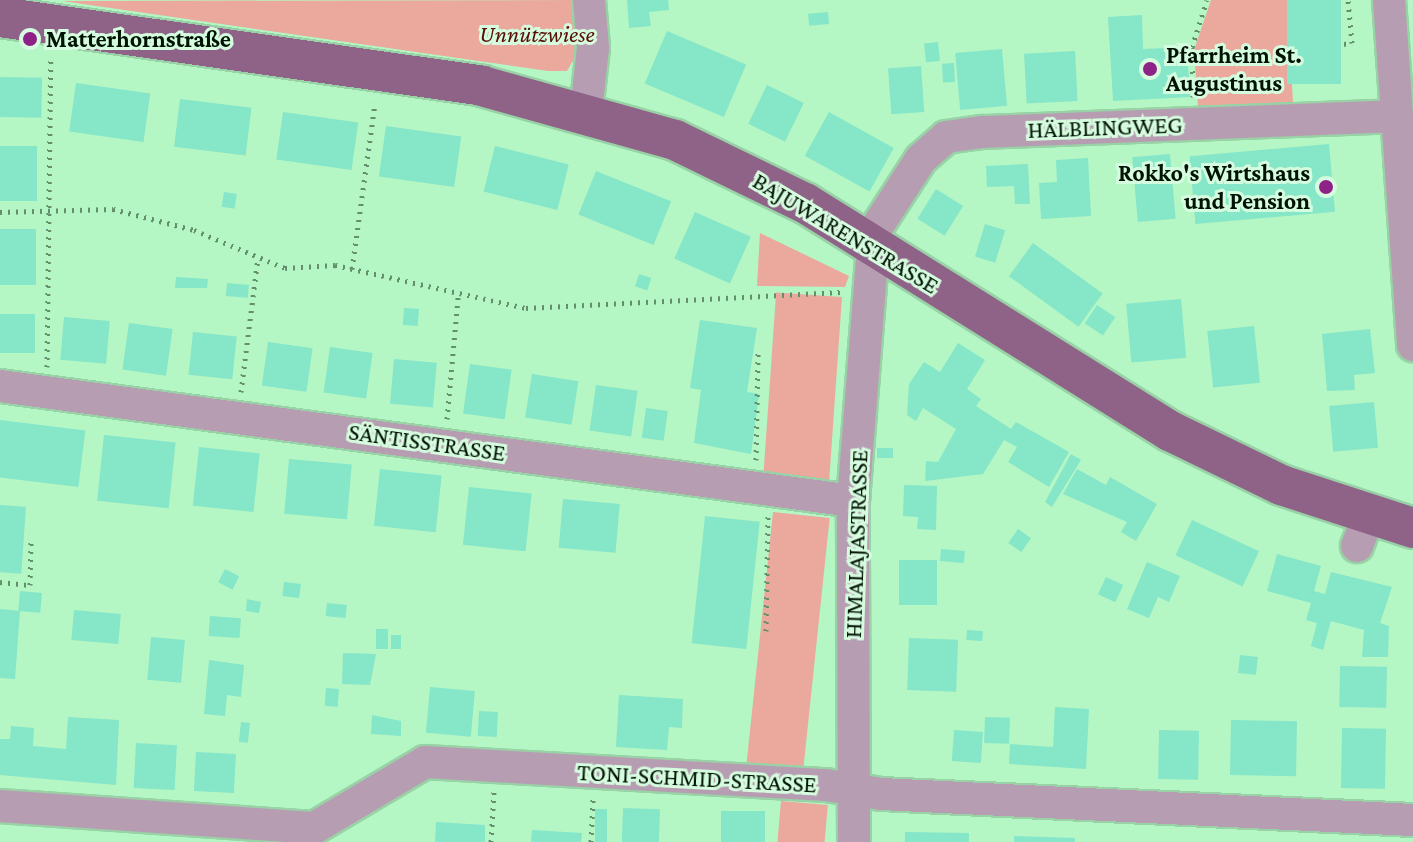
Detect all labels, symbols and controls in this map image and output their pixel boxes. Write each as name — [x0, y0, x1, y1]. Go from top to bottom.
park label: Unnützwiese — [479, 20, 595, 48]
place label: Matterhornstraße — [46, 25, 231, 53]
marker: Matterhornstraße — [21, 30, 39, 48]
place label: Pfarrheim St. Augustinus — [1166, 41, 1302, 97]
marker: Pfarrheim St. Augustinus — [1141, 60, 1159, 78]
street label: HÄLBLINGWEG — [1027, 110, 1183, 144]
place label: Rokko's Wirtshaus und Pension — [1118, 159, 1310, 215]
street label: BAJUWARENSTRASSE — [748, 166, 944, 300]
marker: Rokko's Wirtshaus und Pension — [1317, 178, 1335, 196]
street label: SÄNTISSTRASSE — [347, 417, 507, 467]
street label: HIMALAJASTRASSE — [838, 449, 874, 639]
street label: TONI-SCHMID-STRASSE — [577, 757, 817, 799]

